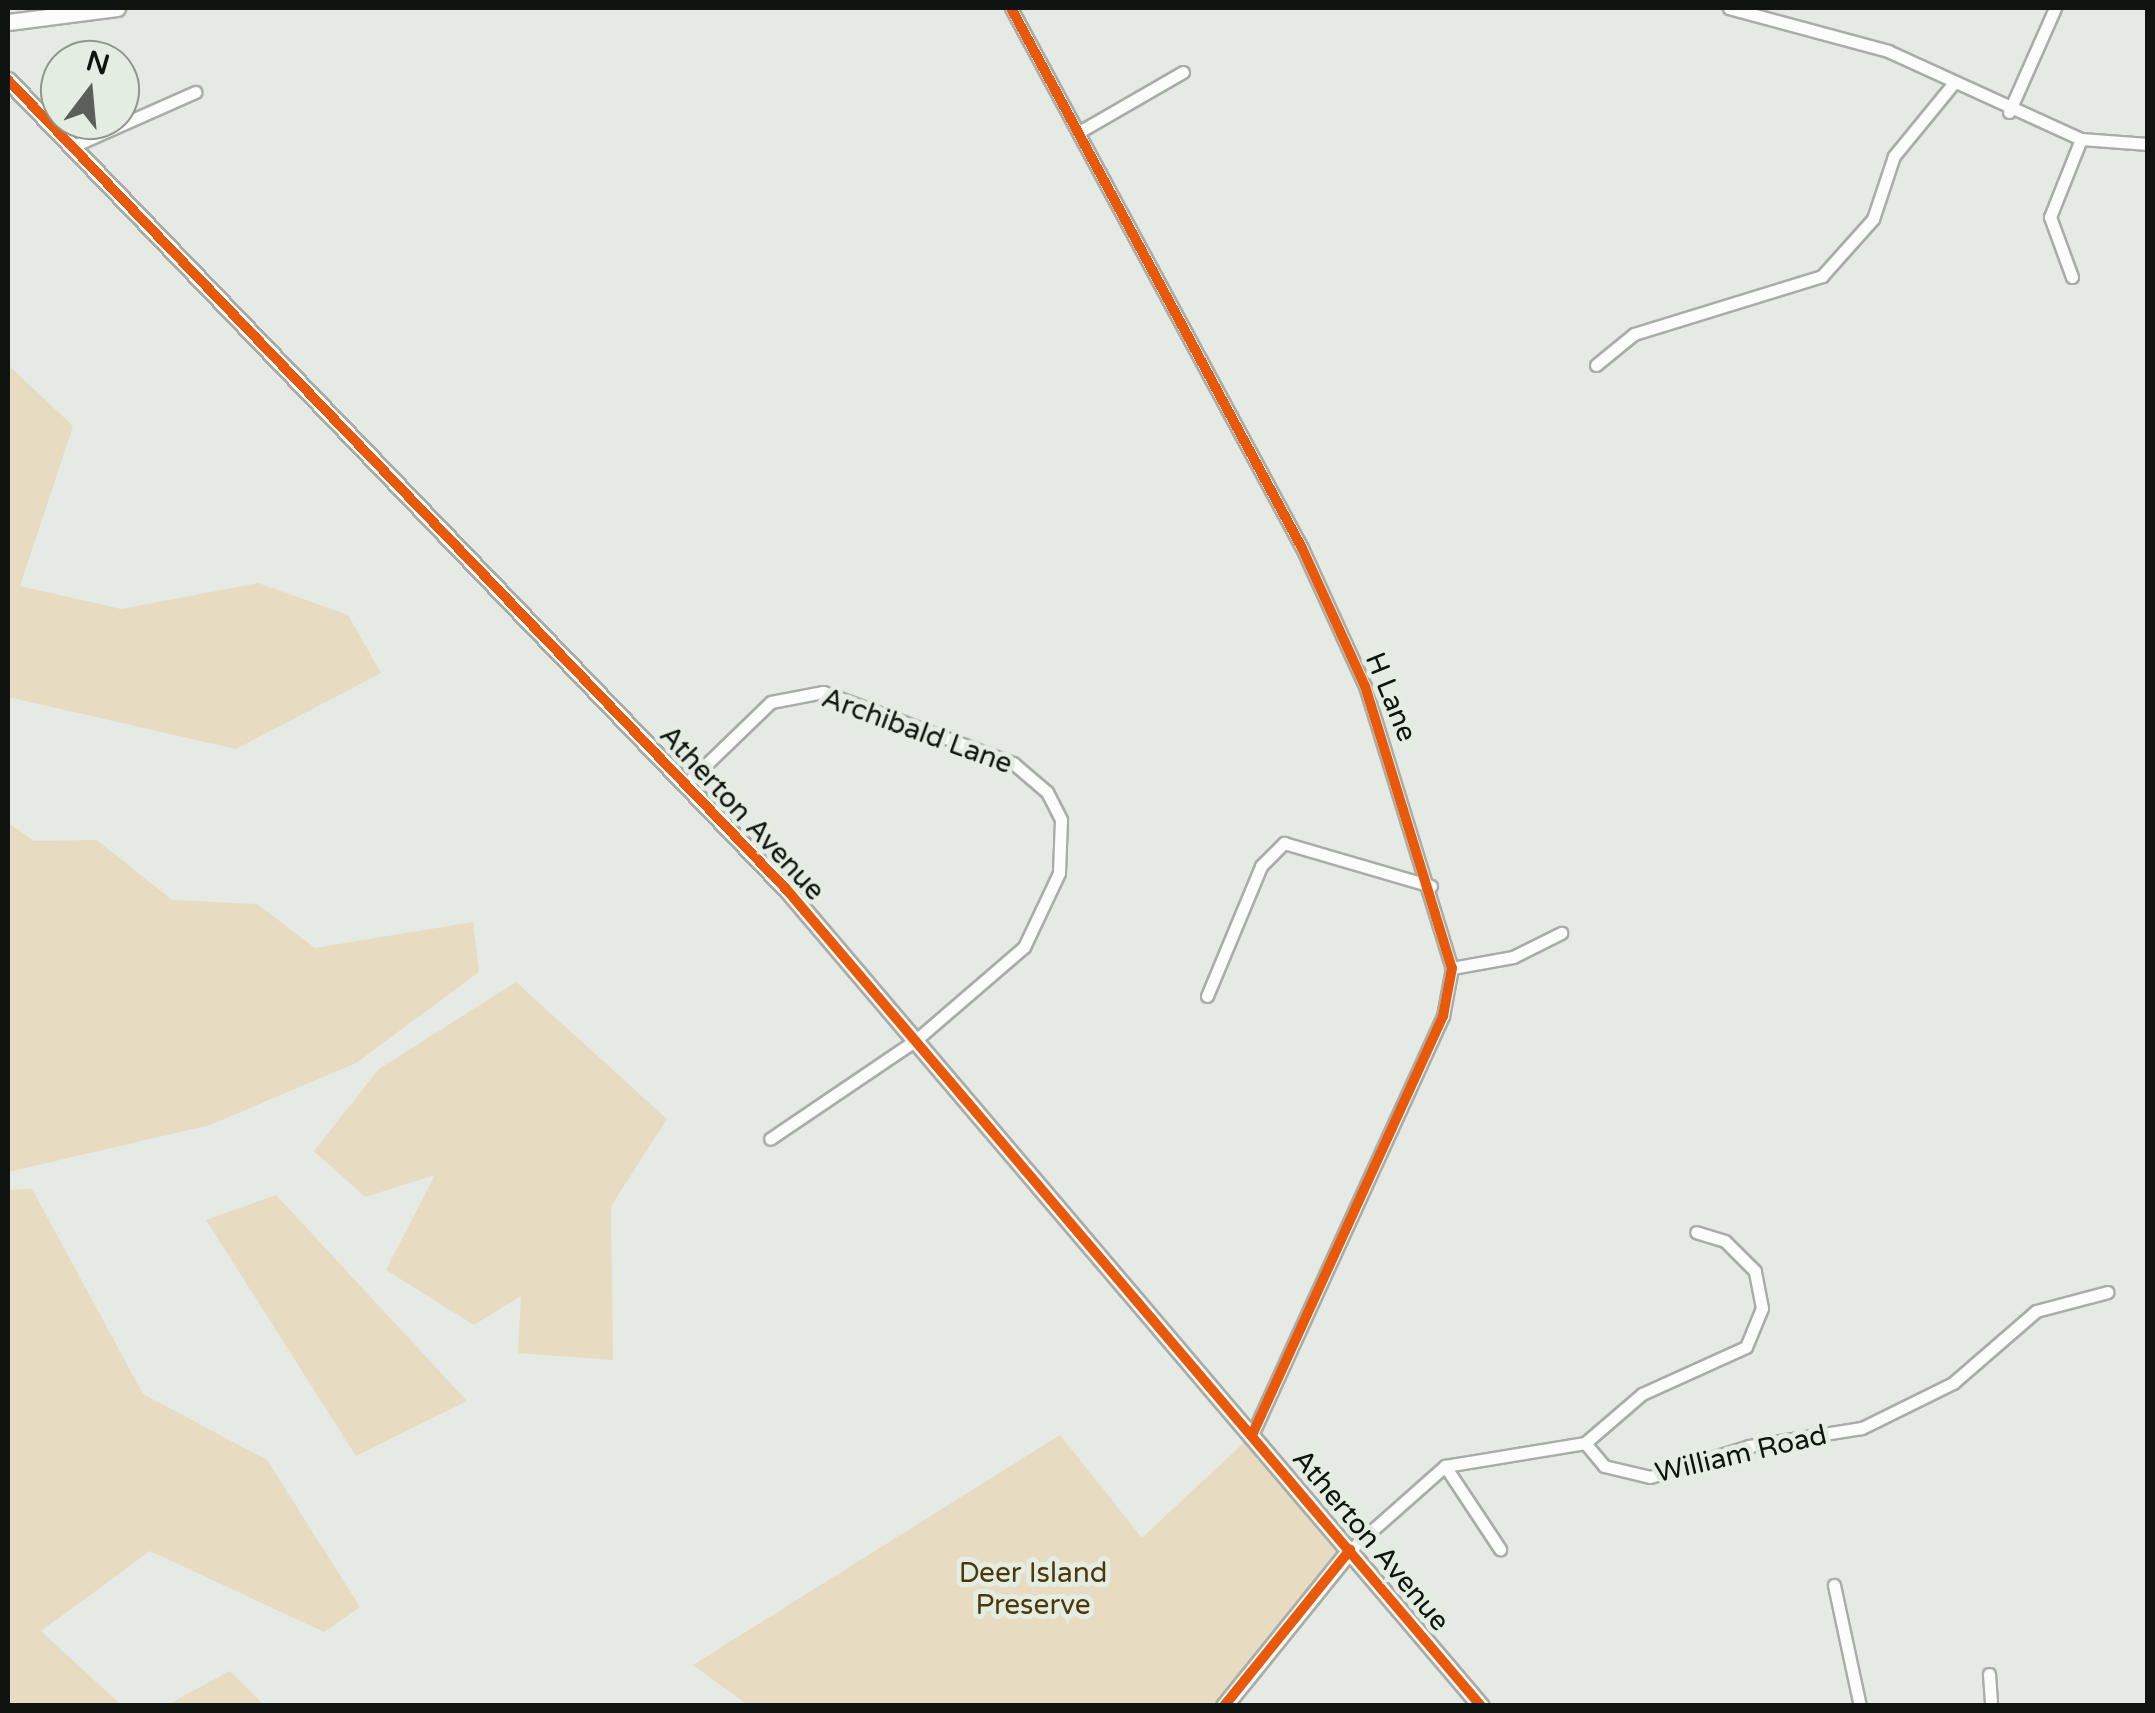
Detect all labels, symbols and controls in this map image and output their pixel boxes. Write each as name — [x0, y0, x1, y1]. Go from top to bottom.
north arrow — [40, 40, 140, 140]
text: N — [82, 44, 113, 83]
street label: H Lane — [1358, 648, 1424, 746]
street label: Archibald Lane — [817, 681, 1017, 781]
street label: Atherton Avenue — [652, 719, 832, 907]
street label: William Road — [1652, 1418, 1830, 1490]
street label: Atherton Avenue — [1285, 1442, 1457, 1638]
park label: Deer Island Preserve — [959, 1556, 1107, 1622]

